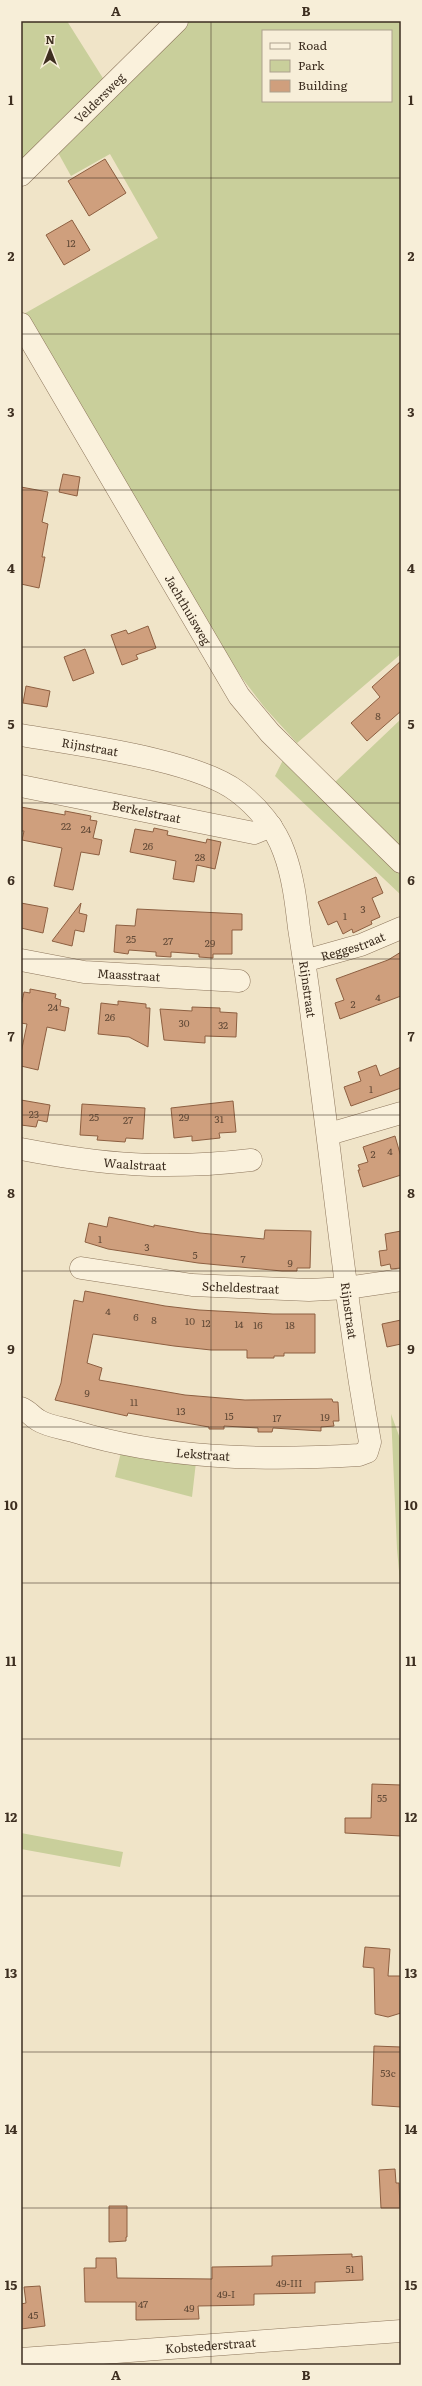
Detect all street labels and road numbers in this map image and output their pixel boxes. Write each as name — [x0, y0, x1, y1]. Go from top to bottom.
street label: Veldersweg — [70, 68, 129, 127]
street label: Jachthuisweg — [161, 571, 216, 648]
street label: Rijnstraat — [60, 733, 120, 760]
street label: Berkelstraat — [110, 796, 183, 827]
street label: Reggestraat — [318, 927, 388, 965]
street label: Rijnstraat — [295, 959, 321, 1019]
street label: Maasstraat — [97, 964, 161, 985]
street label: Waalstraat — [103, 1153, 167, 1174]
street label: Scheldestraat — [202, 1276, 280, 1298]
street label: Rijnstraat — [337, 1281, 362, 1340]
street label: Lekstraat — [175, 1443, 231, 1465]
street label: Kobstederstraat — [164, 2333, 257, 2357]

